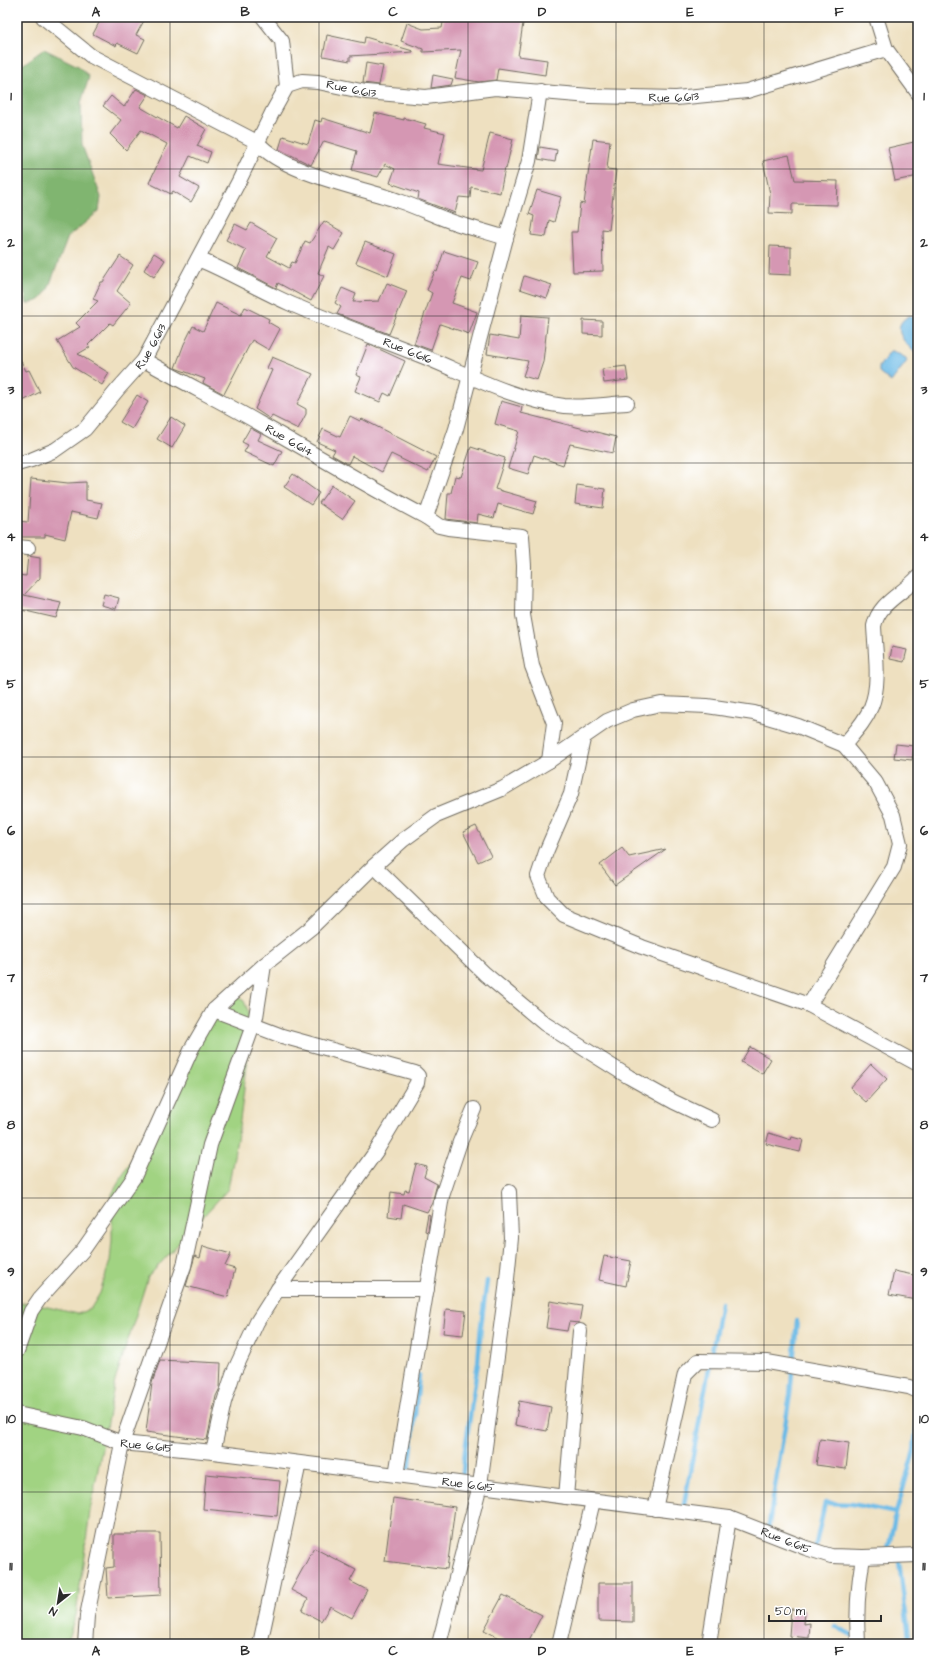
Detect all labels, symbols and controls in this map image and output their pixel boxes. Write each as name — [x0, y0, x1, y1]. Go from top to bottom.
text: A — [92, 3, 101, 21]
text: B — [240, 3, 250, 21]
text: C — [388, 3, 398, 21]
text: D — [538, 3, 547, 21]
text: E — [686, 3, 694, 21]
text: F — [834, 3, 844, 21]
street label: Rue 6.613 — [325, 75, 377, 101]
text: 1 — [10, 87, 12, 105]
street label: Rue 6.613 — [648, 87, 700, 107]
text: 1 — [923, 87, 925, 105]
text: 2 — [6, 234, 15, 252]
text: 2 — [919, 234, 928, 252]
street label: Rue 6.613 — [131, 321, 170, 373]
street label: Rue 6.616 — [381, 333, 435, 368]
text: 3 — [7, 381, 15, 399]
text: 3 — [920, 381, 928, 399]
street label: Rue 6.614 — [262, 420, 316, 461]
text: 4 — [7, 528, 16, 546]
text: 4 — [920, 528, 929, 546]
text: 5 — [6, 675, 16, 693]
text: 5 — [919, 675, 929, 693]
text: 6 — [7, 822, 16, 840]
text: 6 — [920, 822, 929, 840]
text: 7 — [6, 969, 16, 987]
text: 7 — [919, 969, 929, 987]
text: 8 — [7, 1116, 16, 1134]
text: 8 — [920, 1116, 929, 1134]
text: 9 — [7, 1263, 15, 1281]
text: 9 — [920, 1263, 928, 1281]
text: 10 — [6, 1410, 17, 1428]
text: 10 — [919, 1410, 930, 1428]
street label: Rue 6.615 — [120, 1434, 174, 1457]
street label: Rue 6.615 — [441, 1473, 496, 1496]
street label: Rue 6.615 — [758, 1523, 814, 1558]
text: 11 — [9, 1557, 13, 1575]
text: 11 — [922, 1557, 926, 1575]
north arrow — [38, 1583, 78, 1623]
scale bar — [769, 1597, 881, 1623]
text: N — [46, 1603, 60, 1619]
text: 50 m — [775, 1603, 806, 1620]
text: A — [92, 1642, 101, 1660]
text: B — [240, 1642, 250, 1660]
text: C — [388, 1642, 398, 1660]
text: D — [538, 1642, 547, 1660]
text: E — [686, 1642, 694, 1660]
text: F — [834, 1642, 844, 1660]

